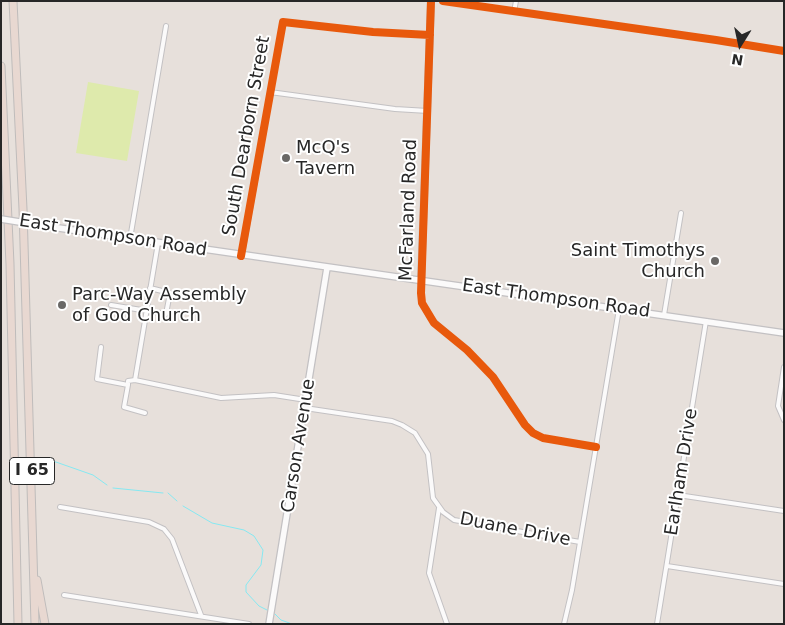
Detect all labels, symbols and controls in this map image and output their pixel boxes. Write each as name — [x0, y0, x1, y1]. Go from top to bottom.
north arrow — [715, 20, 765, 70]
street label: South Dearborn Street — [219, 34, 275, 238]
text: N — [730, 51, 745, 69]
place label: McQ's Tavern — [296, 137, 355, 180]
street label: McFarland Road — [396, 139, 422, 281]
marker: McQ's Tavern — [280, 152, 292, 164]
street label: East Thompson Road — [18, 211, 208, 261]
place label: Saint Timothys Church — [571, 240, 705, 282]
marker: Saint Timothys Church — [709, 255, 721, 267]
street label: East Thompson Road — [461, 275, 651, 323]
place label: Parc-Way Assembly of God Church — [72, 284, 247, 326]
marker: Parc-Way Assembly of God Church — [56, 299, 68, 311]
street label: Carson Avenue — [278, 377, 320, 515]
street label: Earlham Drive — [661, 407, 703, 537]
road number: I 65 — [10, 458, 54, 484]
street label: Duane Drive — [458, 509, 572, 551]

